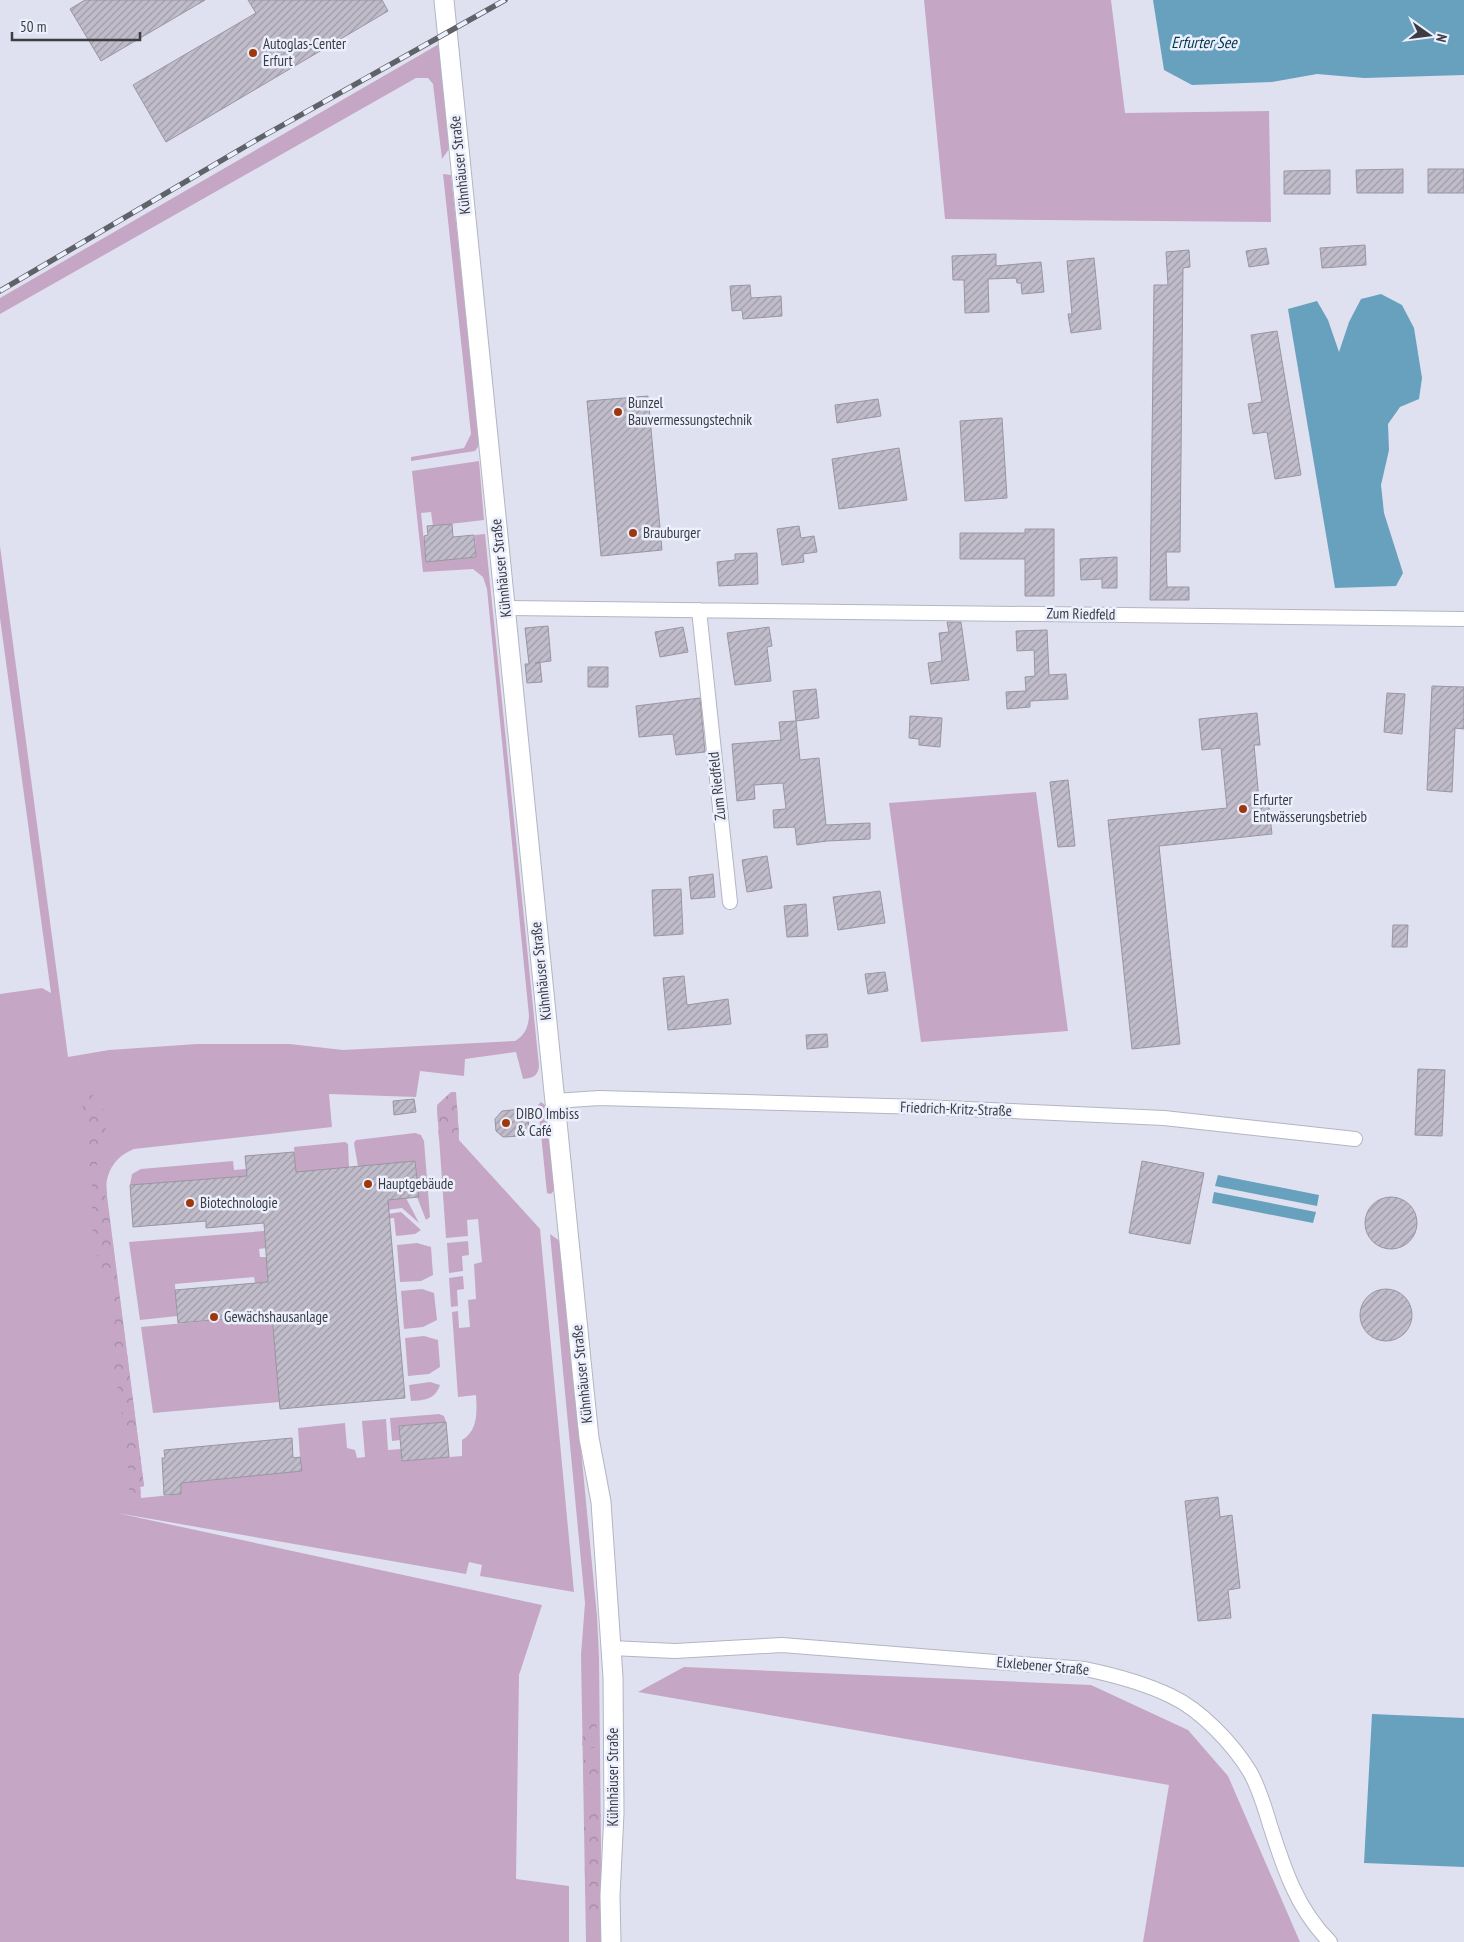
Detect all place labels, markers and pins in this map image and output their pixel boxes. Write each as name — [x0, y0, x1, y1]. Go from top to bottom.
place label: Autoglas-Center Erfurt — [263, 34, 347, 70]
marker: Autoglas-Center Erfurt — [247, 47, 259, 59]
place label: Bunzel Bauvermessungstechnik — [628, 393, 752, 429]
marker: Bunzel Bauvermessungstechnik — [612, 406, 624, 418]
place label: Brauburger — [643, 523, 701, 542]
marker: Brauburger — [627, 527, 639, 539]
place label: Erfurter Entwässerungsbetrieb — [1253, 790, 1367, 826]
marker: Erfurter Entwässerungsbetrieb — [1237, 803, 1249, 815]
place label: DIBO Imbiss & Café — [516, 1104, 579, 1140]
marker: DIBO Imbiss & Café — [500, 1117, 512, 1129]
place label: Hauptgebäude — [378, 1174, 453, 1193]
marker: Hauptgebäude — [362, 1178, 374, 1190]
place label: Biotechnologie — [200, 1193, 278, 1212]
marker: Biotechnologie — [184, 1197, 196, 1209]
place label: Gewächshausanlage — [224, 1307, 328, 1326]
marker: Gewächshausanlage — [208, 1311, 220, 1323]

